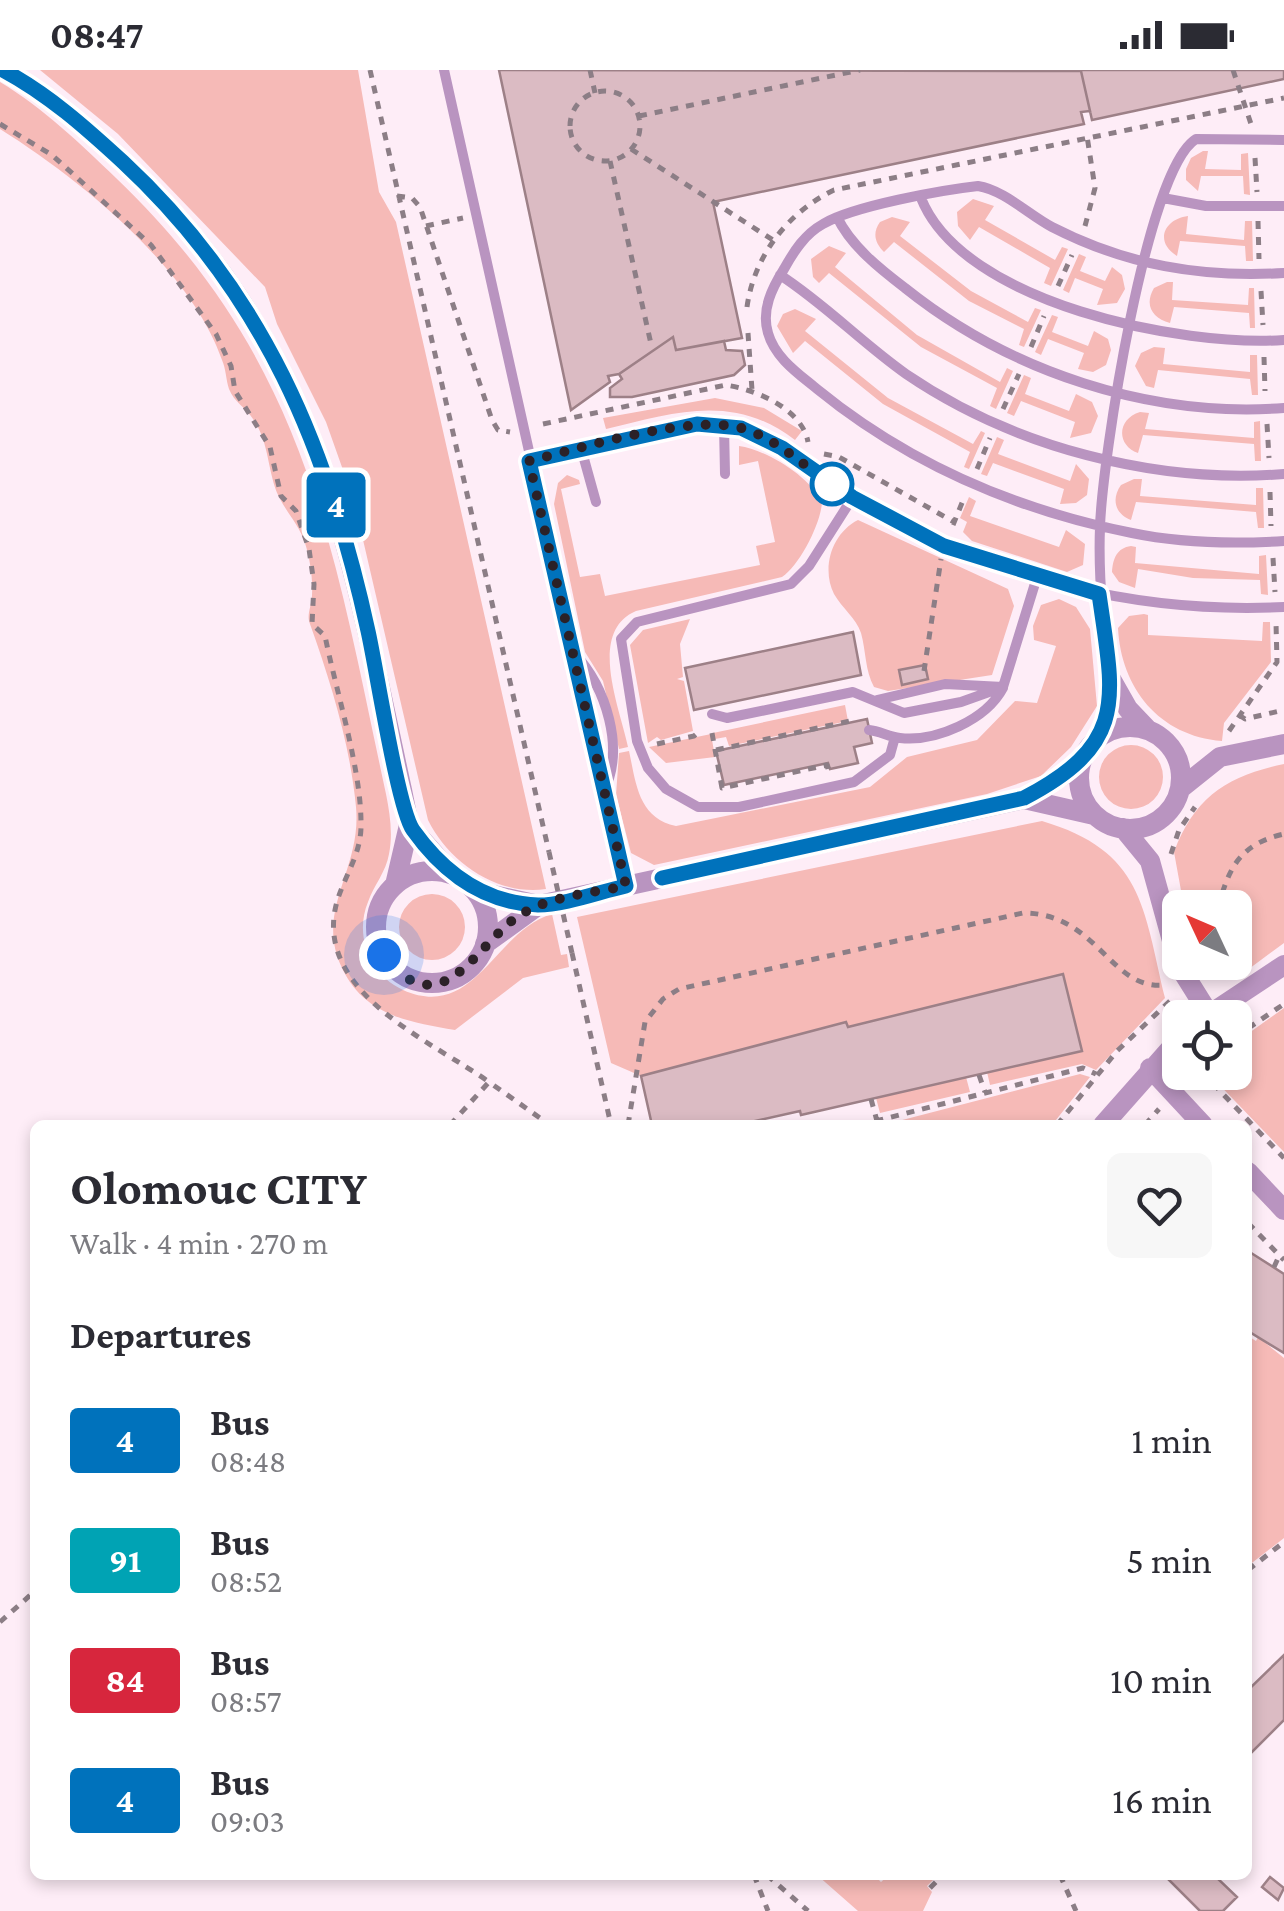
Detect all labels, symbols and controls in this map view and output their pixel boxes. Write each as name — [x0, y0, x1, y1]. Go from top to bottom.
text: 08:47 — [50, 14, 144, 56]
unlabelled marker — [811, 463, 853, 505]
line badge: 4 — [304, 472, 368, 538]
text: 4 — [327, 486, 345, 525]
north arrow — [1162, 890, 1252, 980]
map controls — [1162, 890, 1252, 1090]
your location — [359, 930, 409, 980]
button: locate — [1162, 1000, 1252, 1090]
button: heart — [1107, 1153, 1212, 1258]
text: Olomouc CITY — [70, 1161, 367, 1214]
text: Walk · 4 min · 270 m — [70, 1225, 328, 1261]
text: Departures — [70, 1314, 251, 1356]
text: Bus — [210, 1401, 269, 1443]
text: 1 min — [1131, 1419, 1212, 1461]
text: 4 — [116, 1421, 134, 1460]
text: 08:48 — [210, 1443, 286, 1479]
text: Bus — [210, 1521, 269, 1563]
text: 5 min — [1126, 1539, 1212, 1581]
text: 91 — [109, 1541, 141, 1580]
text: 08:52 — [210, 1563, 282, 1599]
text: Bus — [210, 1641, 269, 1683]
text: 10 min — [1110, 1659, 1212, 1701]
text: 84 — [105, 1661, 145, 1700]
text: 08:57 — [210, 1683, 282, 1719]
text: Bus — [210, 1761, 269, 1803]
text: 16 min — [1112, 1779, 1212, 1821]
text: 4 — [116, 1781, 134, 1820]
text: 09:03 — [210, 1803, 285, 1839]

